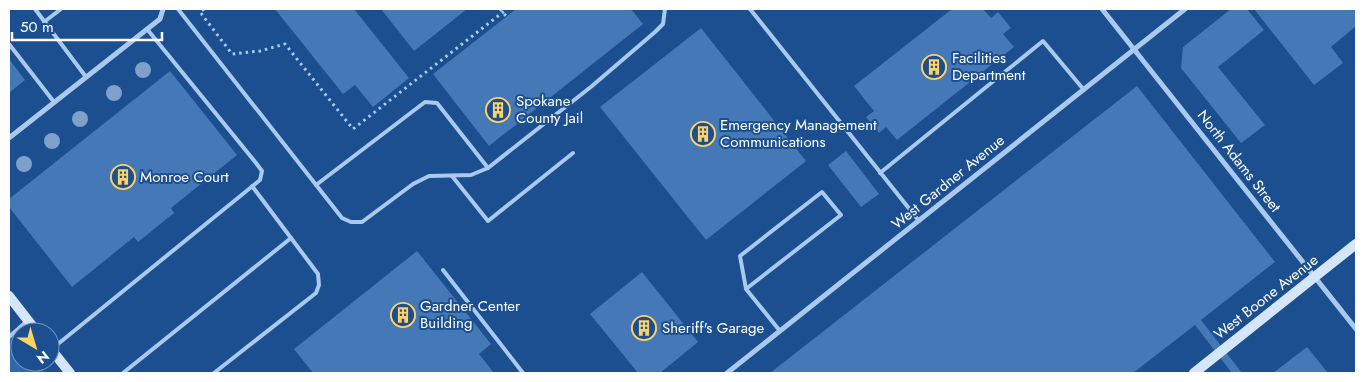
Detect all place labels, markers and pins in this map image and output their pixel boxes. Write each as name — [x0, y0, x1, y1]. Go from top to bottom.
place label: Facilities Department — [952, 47, 1026, 86]
building icon: Facilities Department — [921, 54, 947, 80]
place label: Spokane County Jail — [516, 90, 583, 129]
building icon: Spokane County Jail — [485, 97, 511, 123]
place label: Emergency Management Communications — [720, 114, 877, 153]
building icon: Emergency Management Communications — [690, 121, 716, 147]
building icon: Monroe Court — [110, 164, 136, 190]
place label: Monroe Court — [140, 166, 229, 188]
place label: Gardner Center Building — [420, 295, 521, 334]
building icon: Gardner Center Building — [390, 302, 416, 328]
building icon: Sheriff's Garage — [631, 315, 657, 341]
place label: Sheriff's Garage — [662, 317, 765, 339]

